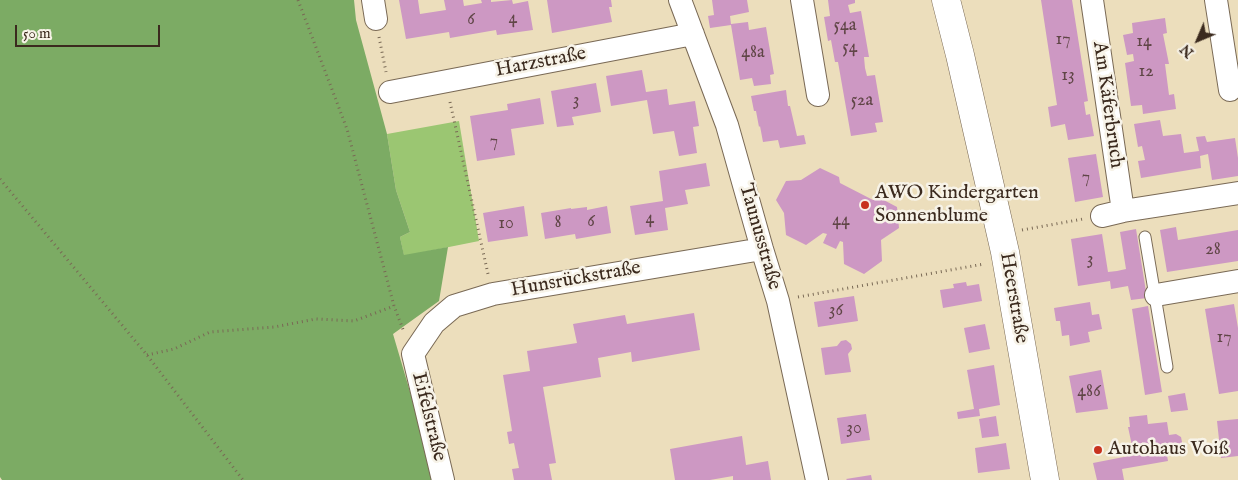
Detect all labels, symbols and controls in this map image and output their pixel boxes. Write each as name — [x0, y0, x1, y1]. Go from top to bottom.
house number: 4 — [509, 8, 517, 30]
house number: 6 — [467, 9, 475, 31]
scale bar — [18, 15, 162, 47]
house number: 54a — [833, 15, 857, 37]
north arrow — [1173, 15, 1223, 65]
text: 50 m — [23, 24, 51, 43]
house number: 17 — [1055, 29, 1071, 51]
house number: 14 — [1136, 31, 1152, 53]
house number: 54 — [842, 37, 858, 59]
street label: Am Käferbruch — [1086, 40, 1128, 170]
text: N — [1177, 40, 1198, 61]
street label: Harzstraße — [494, 42, 588, 84]
house number: 48a — [741, 42, 765, 64]
house number: 12 — [1138, 61, 1154, 83]
house number: 13 — [1061, 65, 1075, 87]
house number: 3 — [573, 90, 579, 112]
house number: 52a — [851, 90, 873, 112]
house number: 7 — [490, 131, 498, 153]
house number: 7 — [1082, 167, 1090, 189]
street label: Taunusstraße — [732, 181, 786, 293]
place label: AWO Kindergarten Sonnenblume — [875, 182, 1039, 229]
marker: AWO Kindergarten Sonnenblume — [859, 199, 871, 211]
house number: 4 — [646, 208, 654, 230]
house number: 44 — [832, 210, 850, 232]
house number: 6 — [587, 211, 595, 233]
house number: 8 — [554, 212, 562, 234]
house number: 10 — [498, 213, 514, 235]
house number: 28 — [1205, 239, 1221, 261]
house number: 3 — [1087, 249, 1093, 271]
street label: Heerstraße — [993, 251, 1033, 345]
street label: Hunsrückstraße — [509, 257, 643, 303]
house number: 36 — [829, 300, 843, 322]
house number: 17 — [1216, 327, 1232, 349]
street label: Eifelstraße — [405, 370, 451, 464]
house number: 486 — [1077, 381, 1101, 403]
house number: 30 — [846, 418, 862, 440]
place label: Autohaus Voiß — [1108, 438, 1229, 462]
marker: Autohaus Voiß — [1092, 444, 1104, 456]

